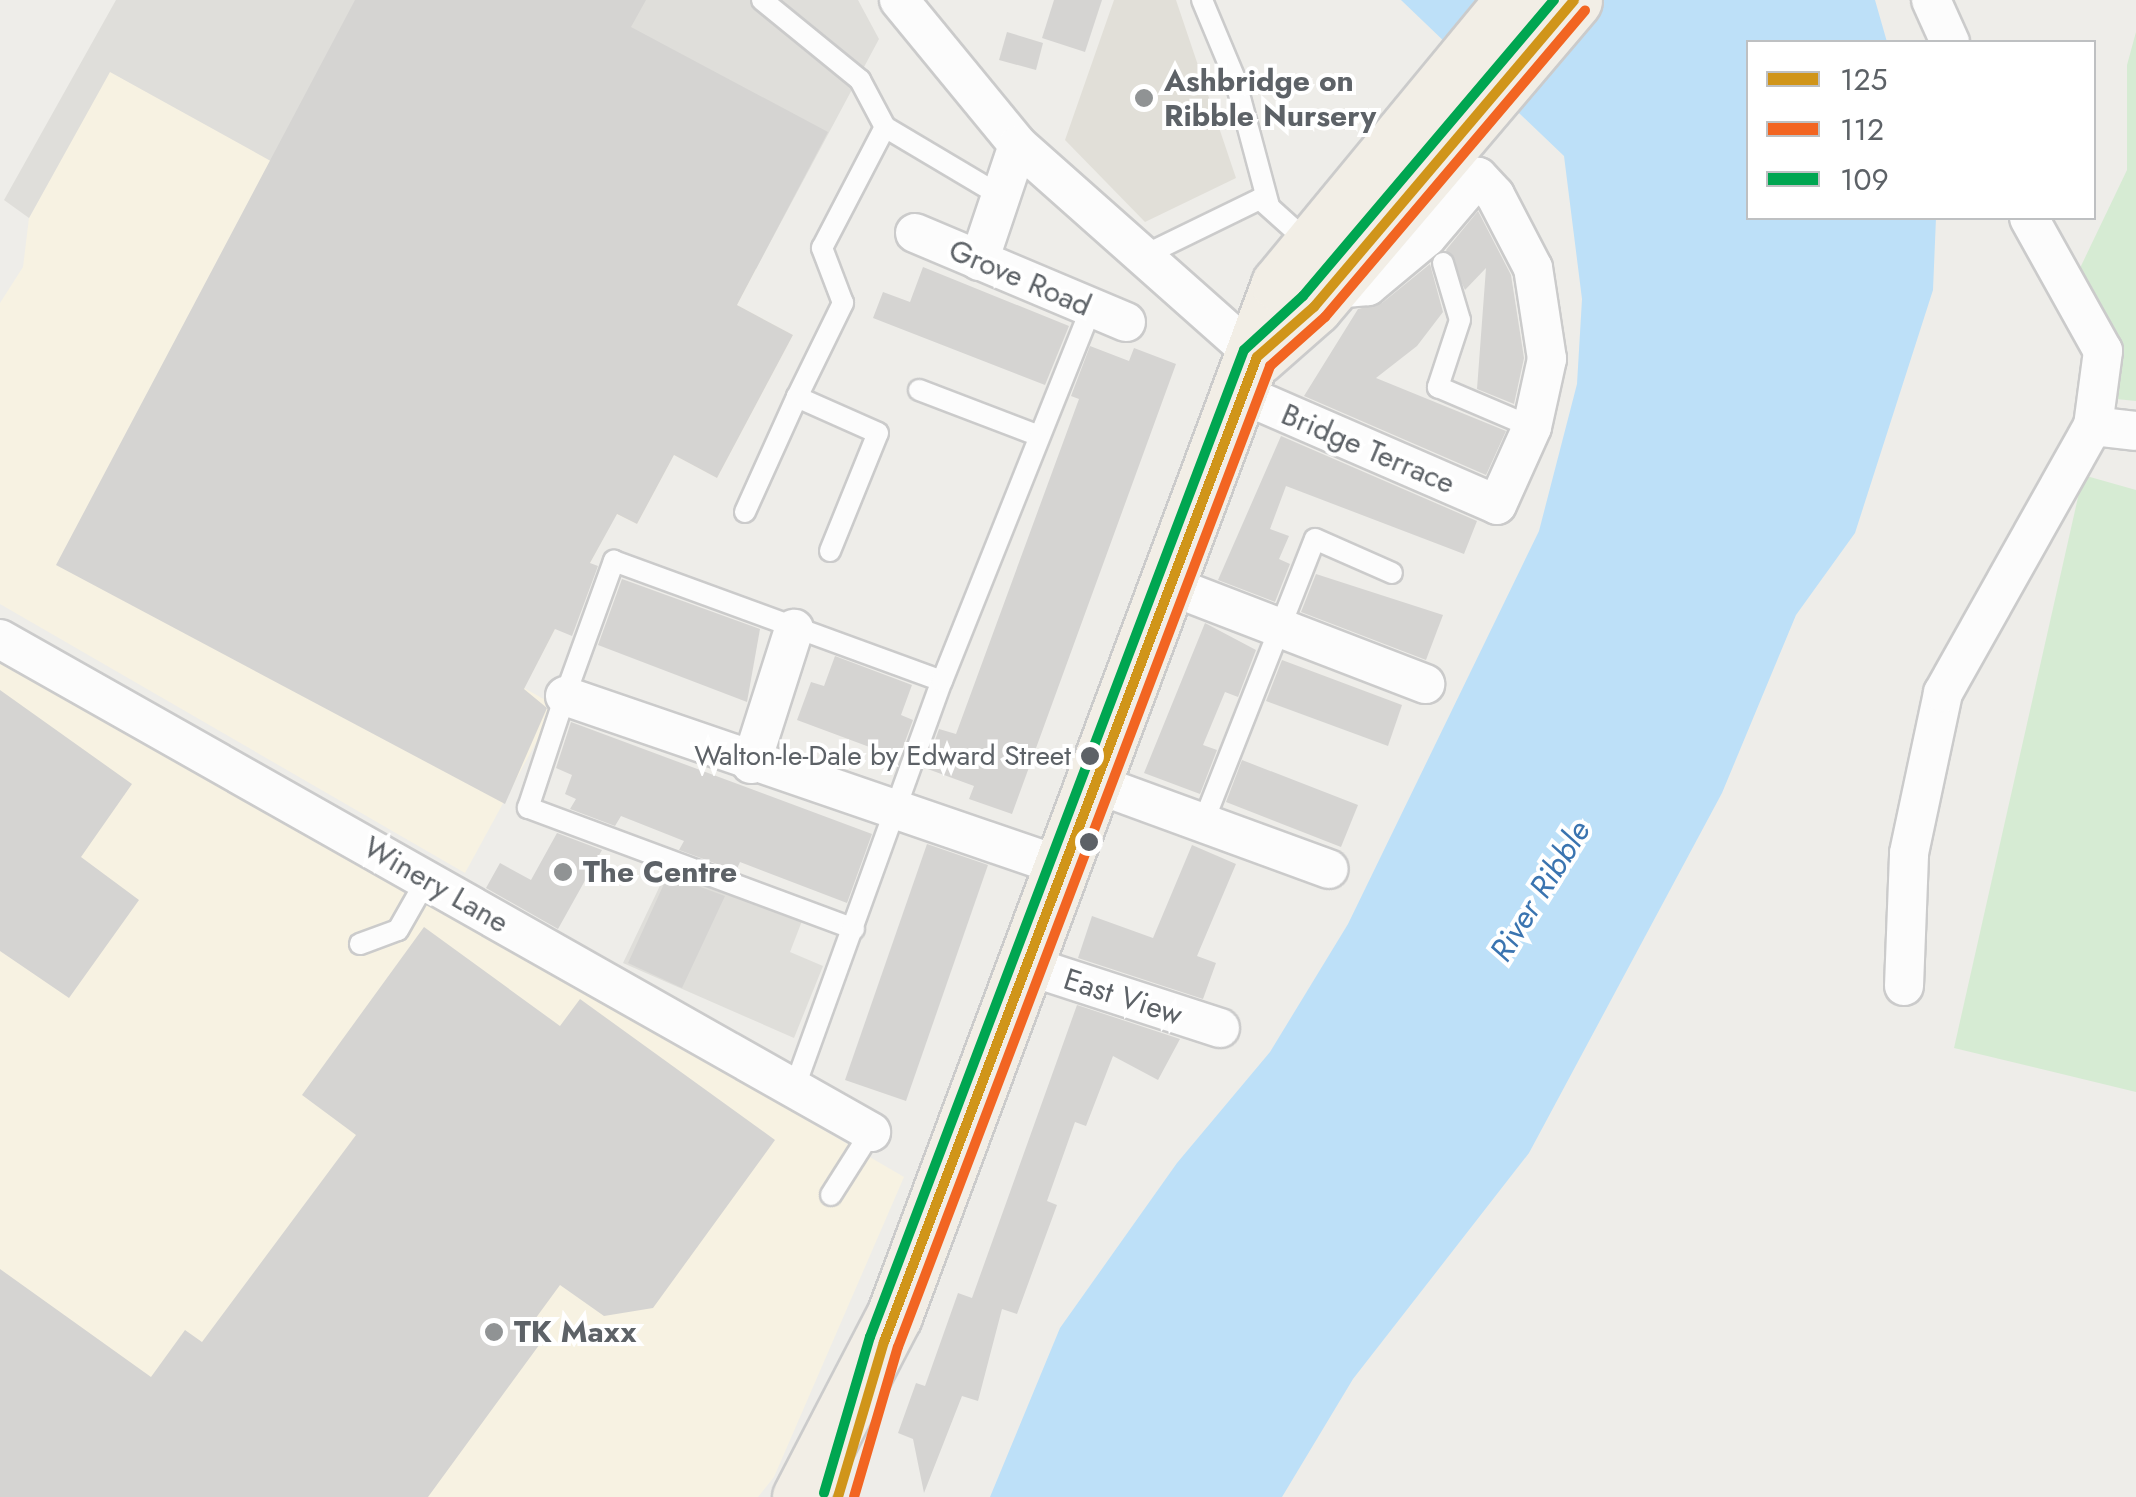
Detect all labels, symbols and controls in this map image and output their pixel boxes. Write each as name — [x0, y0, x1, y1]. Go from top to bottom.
legend — [1746, 40, 2096, 220]
text: 125 — [1840, 58, 1888, 101]
place label: Ashbridge on Ribble Nursery — [1164, 63, 1376, 134]
marker: Ashbridge on Ribble Nursery — [1133, 87, 1155, 109]
text: 112 — [1840, 108, 1884, 151]
text: 109 — [1840, 158, 1889, 201]
street label: Grove Road — [944, 232, 1096, 324]
street label: Bridge Terrace — [1276, 396, 1460, 502]
place label: Walton-le-Dale by Edward Street — [694, 739, 1071, 773]
marker: Walton-le-Dale by Edward Street — [1080, 746, 1100, 766]
water label: River Ribble — [1482, 813, 1598, 969]
street label: Winery Lane — [357, 829, 515, 941]
unlabelled marker — [1079, 832, 1099, 852]
place label: The Centre — [583, 854, 737, 890]
marker: The Centre — [552, 861, 574, 883]
street label: East View — [1059, 961, 1187, 1033]
place label: TK Maxx — [514, 1314, 637, 1350]
marker: TK Maxx — [483, 1321, 505, 1343]

